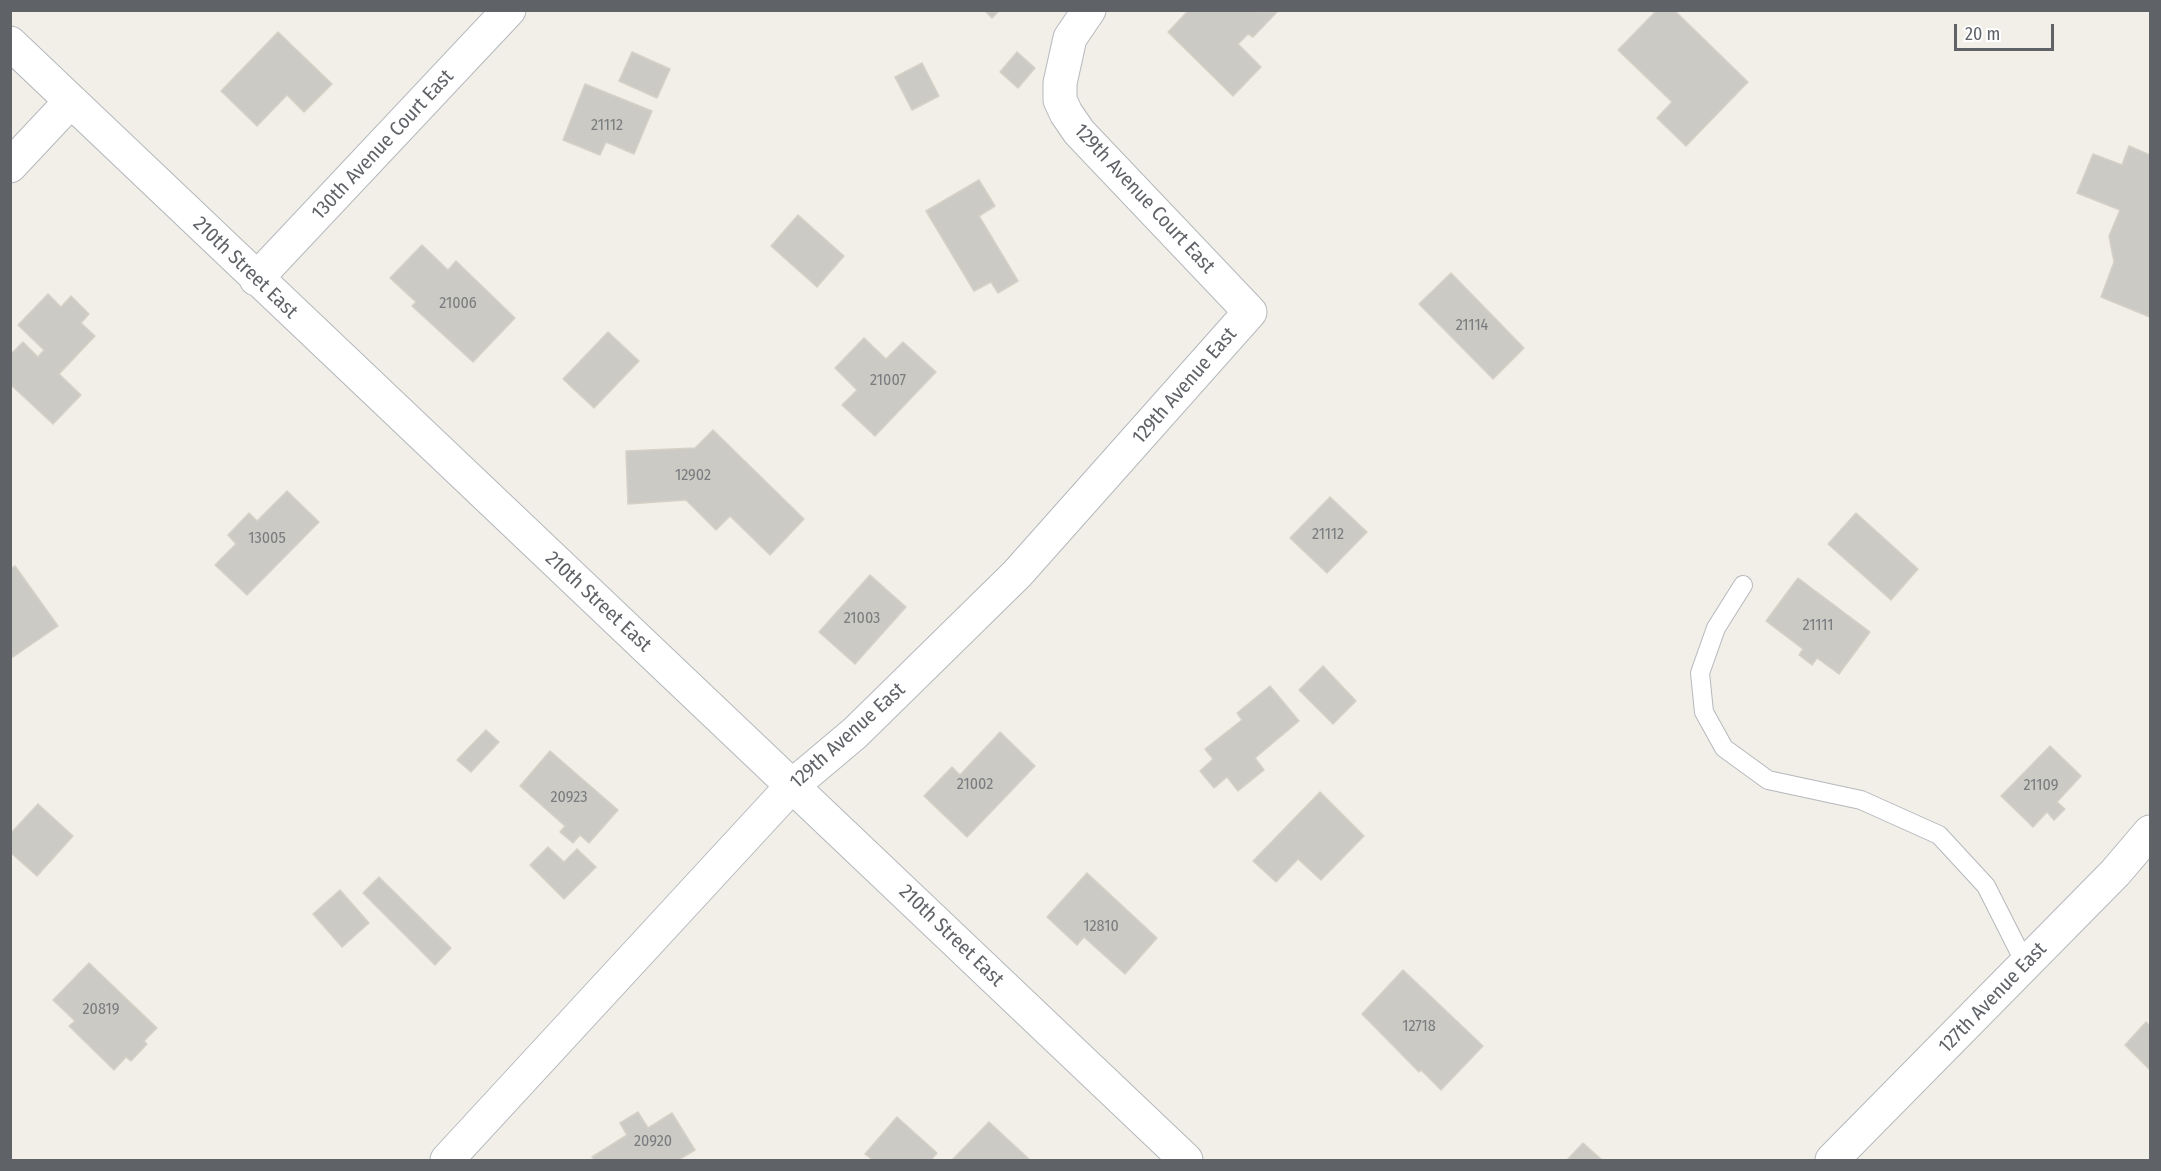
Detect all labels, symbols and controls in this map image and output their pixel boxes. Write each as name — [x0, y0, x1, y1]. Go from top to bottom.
scale bar — [1957, 12, 2058, 50]
text: 20 m — [1965, 23, 2000, 45]
street label: 130th Avenue Court East — [307, 65, 459, 225]
house number: 21112 — [591, 116, 623, 136]
street label: 129th Avenue Court East — [1069, 119, 1219, 279]
street label: 210th Street East — [188, 212, 302, 324]
house number: 21006 — [439, 294, 477, 314]
house number: 21114 — [1456, 316, 1488, 336]
street label: 129th Avenue East — [1128, 323, 1242, 449]
house number: 21007 — [870, 371, 906, 391]
house number: 12902 — [675, 466, 711, 486]
house number: 21112 — [1312, 525, 1344, 545]
house number: 13005 — [248, 529, 286, 549]
street label: 210th Street East — [540, 547, 656, 657]
house number: 21003 — [844, 609, 880, 629]
house number: 21111 — [1803, 616, 1833, 636]
street label: 129th Avenue East — [785, 678, 911, 794]
house number: 21002 — [957, 775, 993, 795]
house number: 21109 — [2024, 776, 2058, 796]
house number: 20923 — [550, 788, 588, 808]
street label: 210th Street East — [894, 880, 1008, 992]
house number: 12810 — [1083, 917, 1119, 937]
street label: 127th Avenue East — [1934, 937, 2052, 1059]
house number: 20819 — [82, 1000, 120, 1020]
house number: 12718 — [1402, 1017, 1436, 1037]
house number: 20920 — [634, 1132, 672, 1152]

